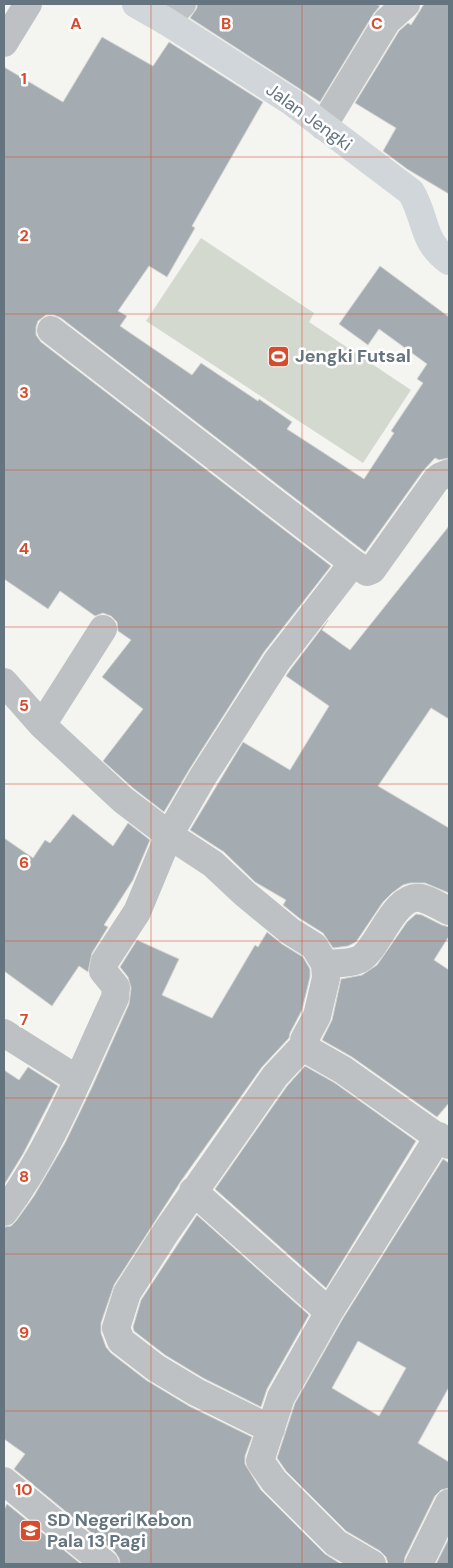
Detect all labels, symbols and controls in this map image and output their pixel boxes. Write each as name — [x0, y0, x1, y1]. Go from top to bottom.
text: A — [70, 13, 82, 34]
text: B — [221, 13, 231, 34]
text: C — [371, 13, 383, 34]
text: 1 — [21, 68, 27, 89]
street label: Jalan Jengki — [261, 78, 357, 156]
text: 2 — [19, 225, 29, 246]
sports icon: Jengki Futsal — [267, 344, 291, 368]
place label: Jengki Futsal — [295, 344, 411, 368]
text: 3 — [19, 382, 29, 403]
text: 4 — [19, 538, 29, 559]
text: 5 — [19, 695, 29, 716]
text: 6 — [19, 852, 29, 873]
text: 7 — [20, 1009, 29, 1030]
text: 8 — [19, 1166, 29, 1187]
text: 9 — [19, 1322, 29, 1343]
text: 10 — [15, 1479, 33, 1500]
place label: SD Negeri Kebon Pala 13 Pagi — [47, 1508, 192, 1553]
school or university icon: SD Negeri Kebon Pala 13 Pagi — [19, 1518, 43, 1542]

